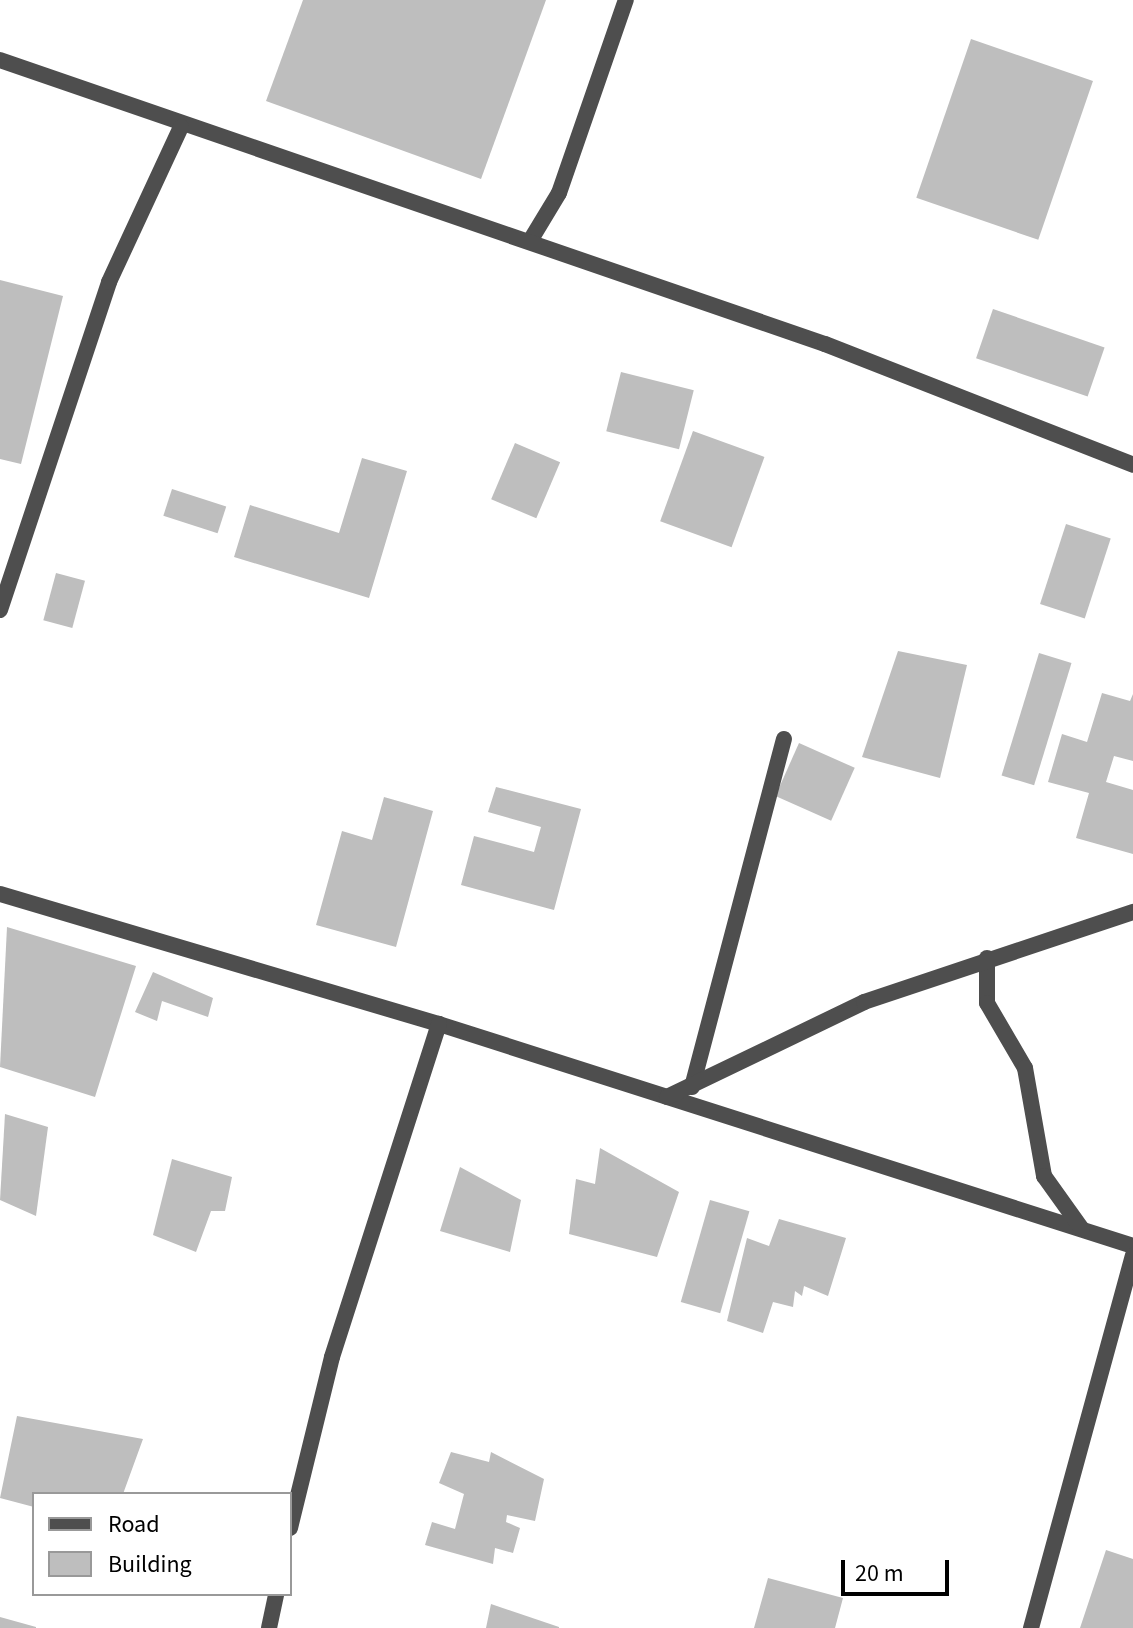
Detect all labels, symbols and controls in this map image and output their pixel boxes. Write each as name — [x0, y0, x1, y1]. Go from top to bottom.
legend — [32, 1492, 292, 1596]
text: Road — [108, 1507, 160, 1542]
scale bar — [845, 1544, 953, 1594]
text: Building — [108, 1547, 192, 1582]
text: 20 m — [855, 1556, 904, 1591]

